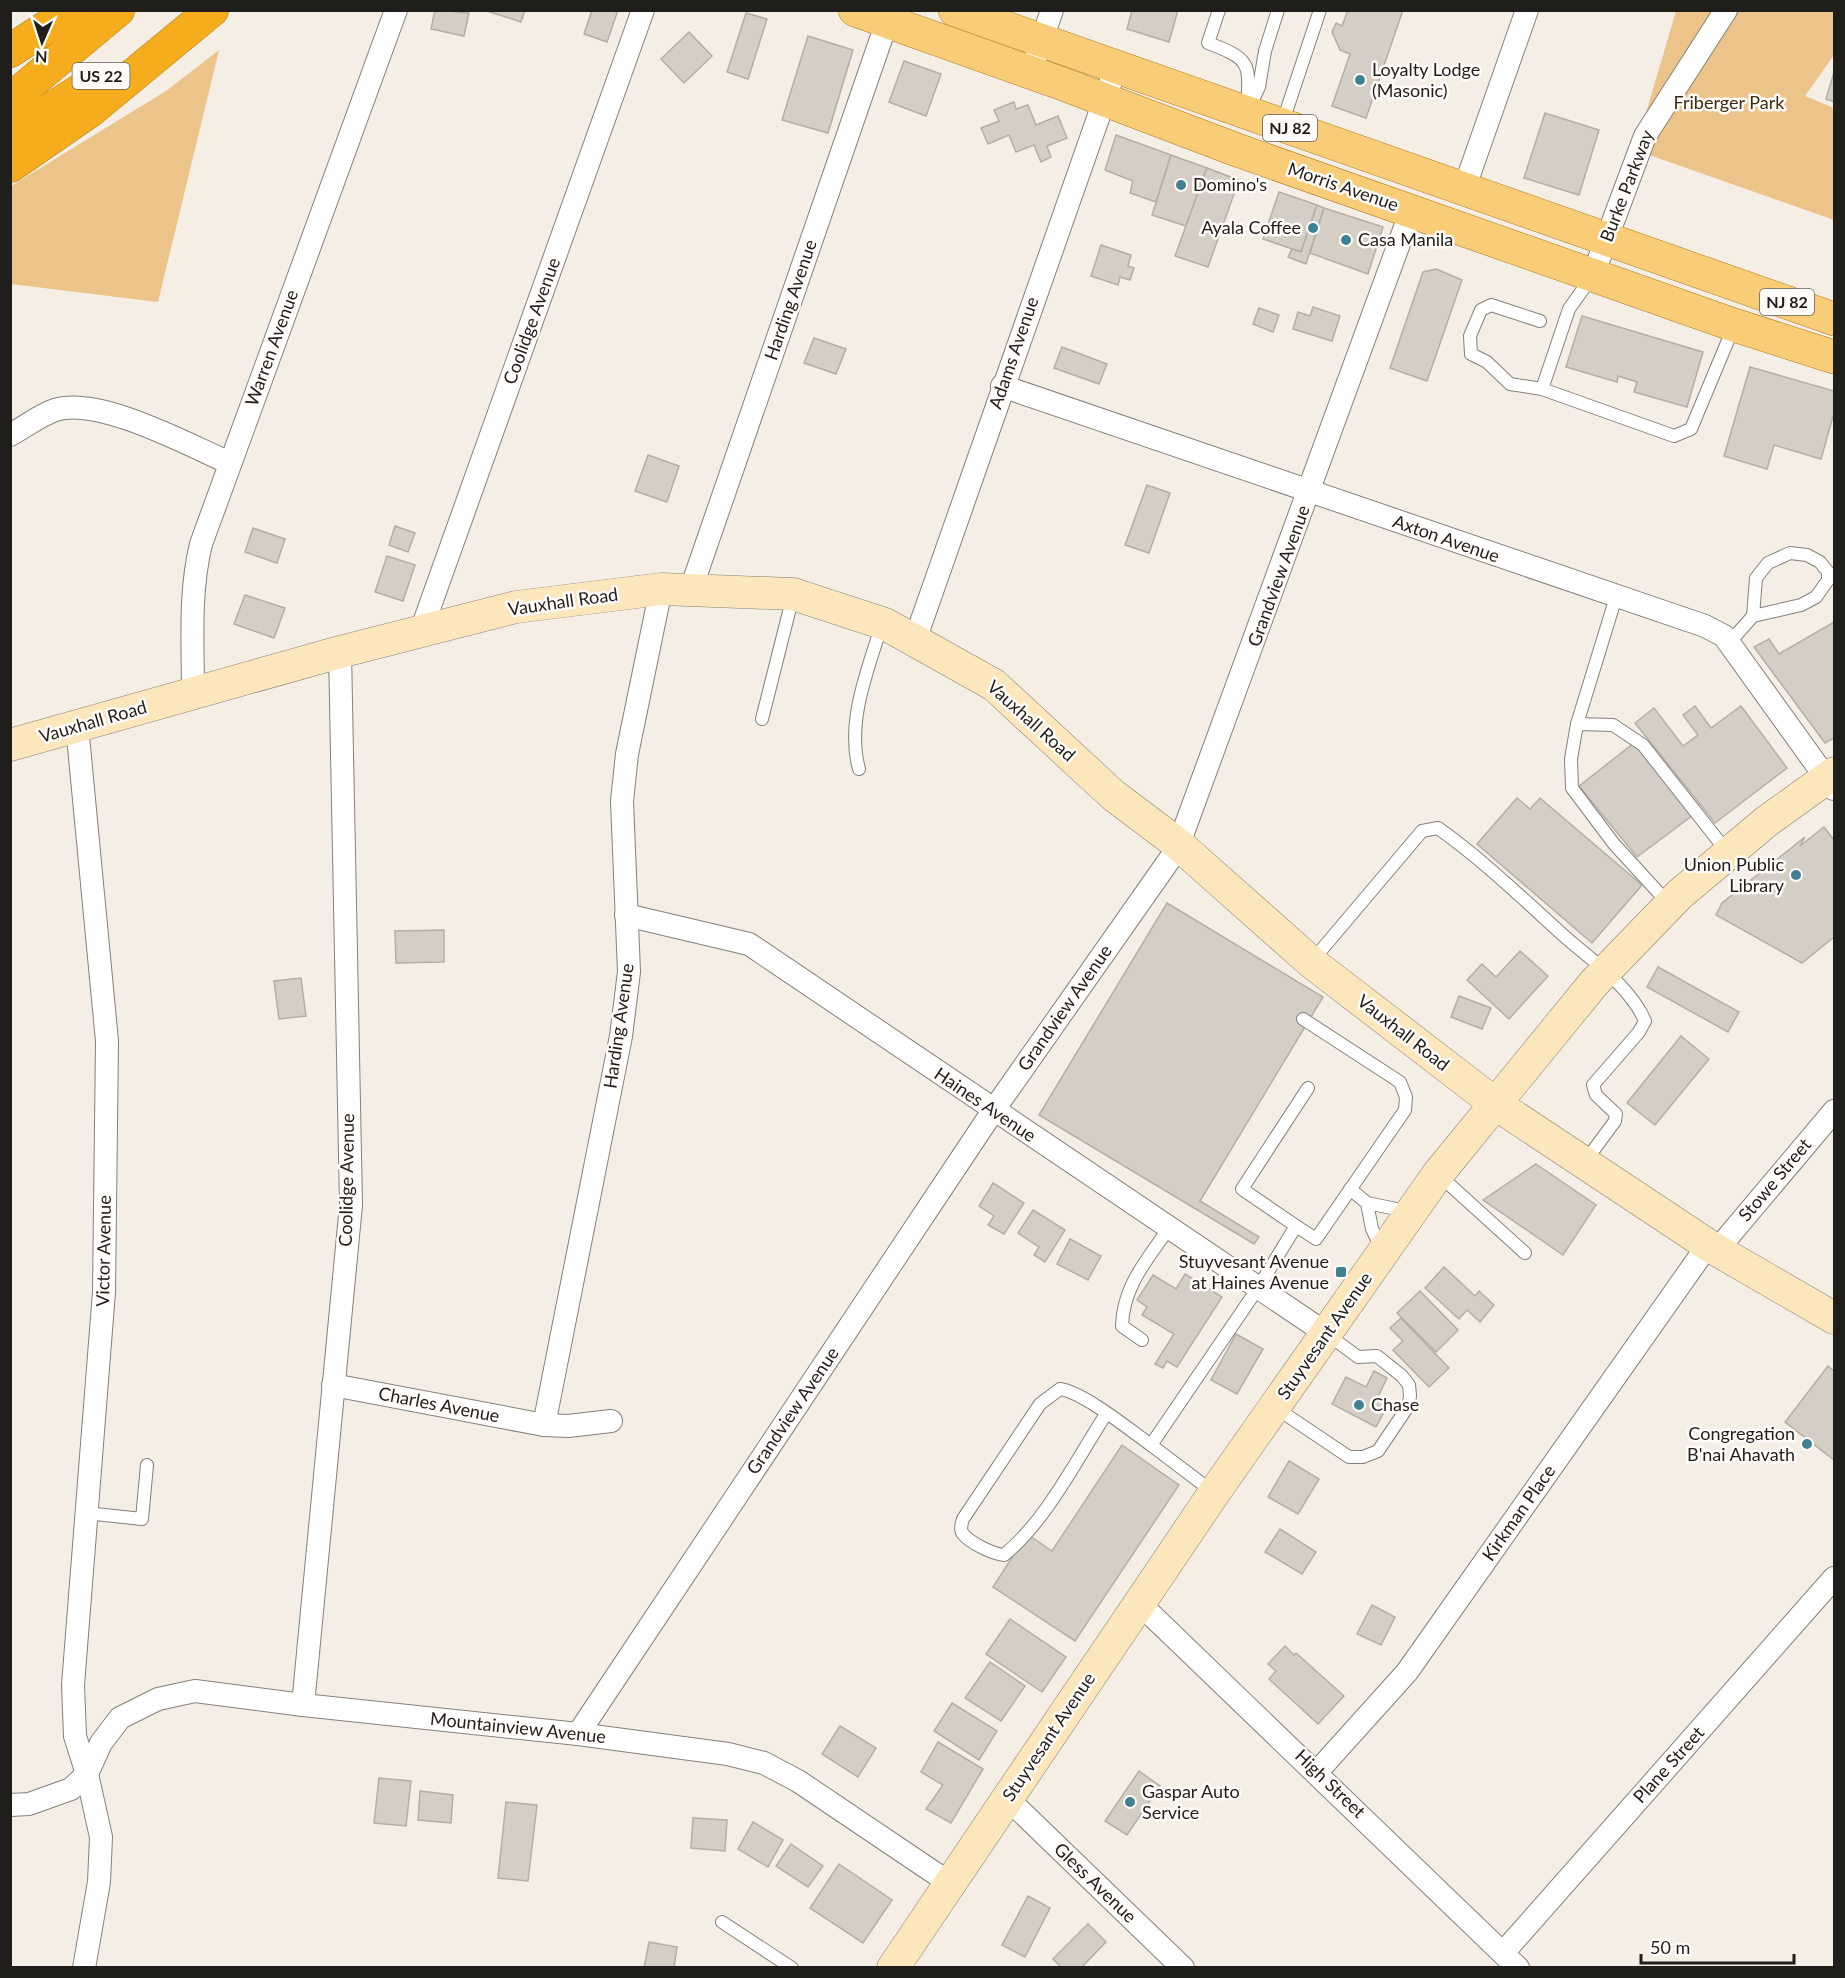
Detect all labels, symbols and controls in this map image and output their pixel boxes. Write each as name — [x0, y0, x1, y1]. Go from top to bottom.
north arrow — [12, 12, 72, 72]
text: N — [35, 48, 48, 67]
place label: Loyalty Lodge (Masonic) — [1372, 58, 1480, 101]
road number: US 22 — [72, 63, 130, 89]
marker: Loyalty Lodge (Masonic) — [1353, 73, 1367, 87]
park label: Friberger Park — [1674, 91, 1785, 113]
road number: NJ 82 — [1263, 115, 1317, 141]
street label: Burke Parkway — [1595, 126, 1658, 245]
street label: Morris Avenue — [1285, 157, 1401, 215]
place label: Domino's — [1193, 173, 1267, 195]
marker: Domino's — [1174, 178, 1188, 192]
place label: Ayala Coffee — [1201, 216, 1301, 238]
marker: Ayala Coffee — [1306, 221, 1320, 235]
place label: Casa Manila — [1358, 228, 1453, 250]
marker: Casa Manila — [1339, 233, 1353, 247]
street label: Harding Avenue — [759, 237, 821, 363]
street label: Coolidge Avenue — [498, 254, 564, 387]
street label: Warren Avenue — [240, 286, 302, 409]
road number: NJ 82 — [1760, 289, 1814, 315]
street label: Adams Avenue — [984, 294, 1043, 412]
street label: Grandview Avenue — [1242, 502, 1314, 649]
street label: Axton Avenue — [1390, 510, 1503, 567]
street label: Vauxhall Road — [506, 582, 619, 620]
street label: Vauxhall Road — [983, 675, 1080, 766]
street label: Vauxhall Road — [36, 695, 149, 747]
place label: Union Public Library — [1684, 853, 1785, 896]
marker: Union Public Library — [1789, 868, 1803, 882]
street label: Grandview Avenue — [1012, 940, 1116, 1075]
street label: Harding Avenue — [598, 962, 638, 1090]
street label: Vauxhall Road — [1353, 989, 1454, 1075]
street label: Haines Avenue — [931, 1062, 1040, 1146]
street label: Coolidge Avenue — [334, 1113, 358, 1247]
street label: Stowe Street — [1733, 1133, 1816, 1225]
street label: Victor Avenue — [91, 1195, 115, 1307]
place label: Stuyvesant Avenue at Haines Avenue — [1179, 1250, 1329, 1293]
marker: Stuyvesant Avenue at Haines Avenue — [1334, 1265, 1348, 1279]
street label: Stuyvesant Avenue — [1272, 1268, 1376, 1403]
street label: Grandview Avenue — [741, 1343, 843, 1478]
street label: Charles Avenue — [377, 1382, 502, 1427]
place label: Chase — [1371, 1393, 1419, 1415]
marker: Chase — [1352, 1398, 1366, 1412]
place label: Congregation B'nai Ahavath — [1687, 1422, 1795, 1465]
marker: Congregation B'nai Ahavath — [1800, 1437, 1814, 1451]
street label: Kirkman Place — [1477, 1460, 1559, 1565]
street label: Stuyvesant Avenue — [997, 1668, 1099, 1805]
street label: Mountainview Avenue — [429, 1707, 607, 1747]
street label: Plane Street — [1628, 1721, 1709, 1807]
street label: High Street — [1291, 1744, 1371, 1823]
place label: Gaspar Auto Service — [1142, 1780, 1240, 1823]
marker: Gaspar Auto Service — [1123, 1795, 1137, 1809]
street label: Gless Avenue — [1050, 1838, 1141, 1927]
scale bar — [1641, 1927, 1794, 1965]
text: 50 m — [1650, 1936, 1690, 1958]

